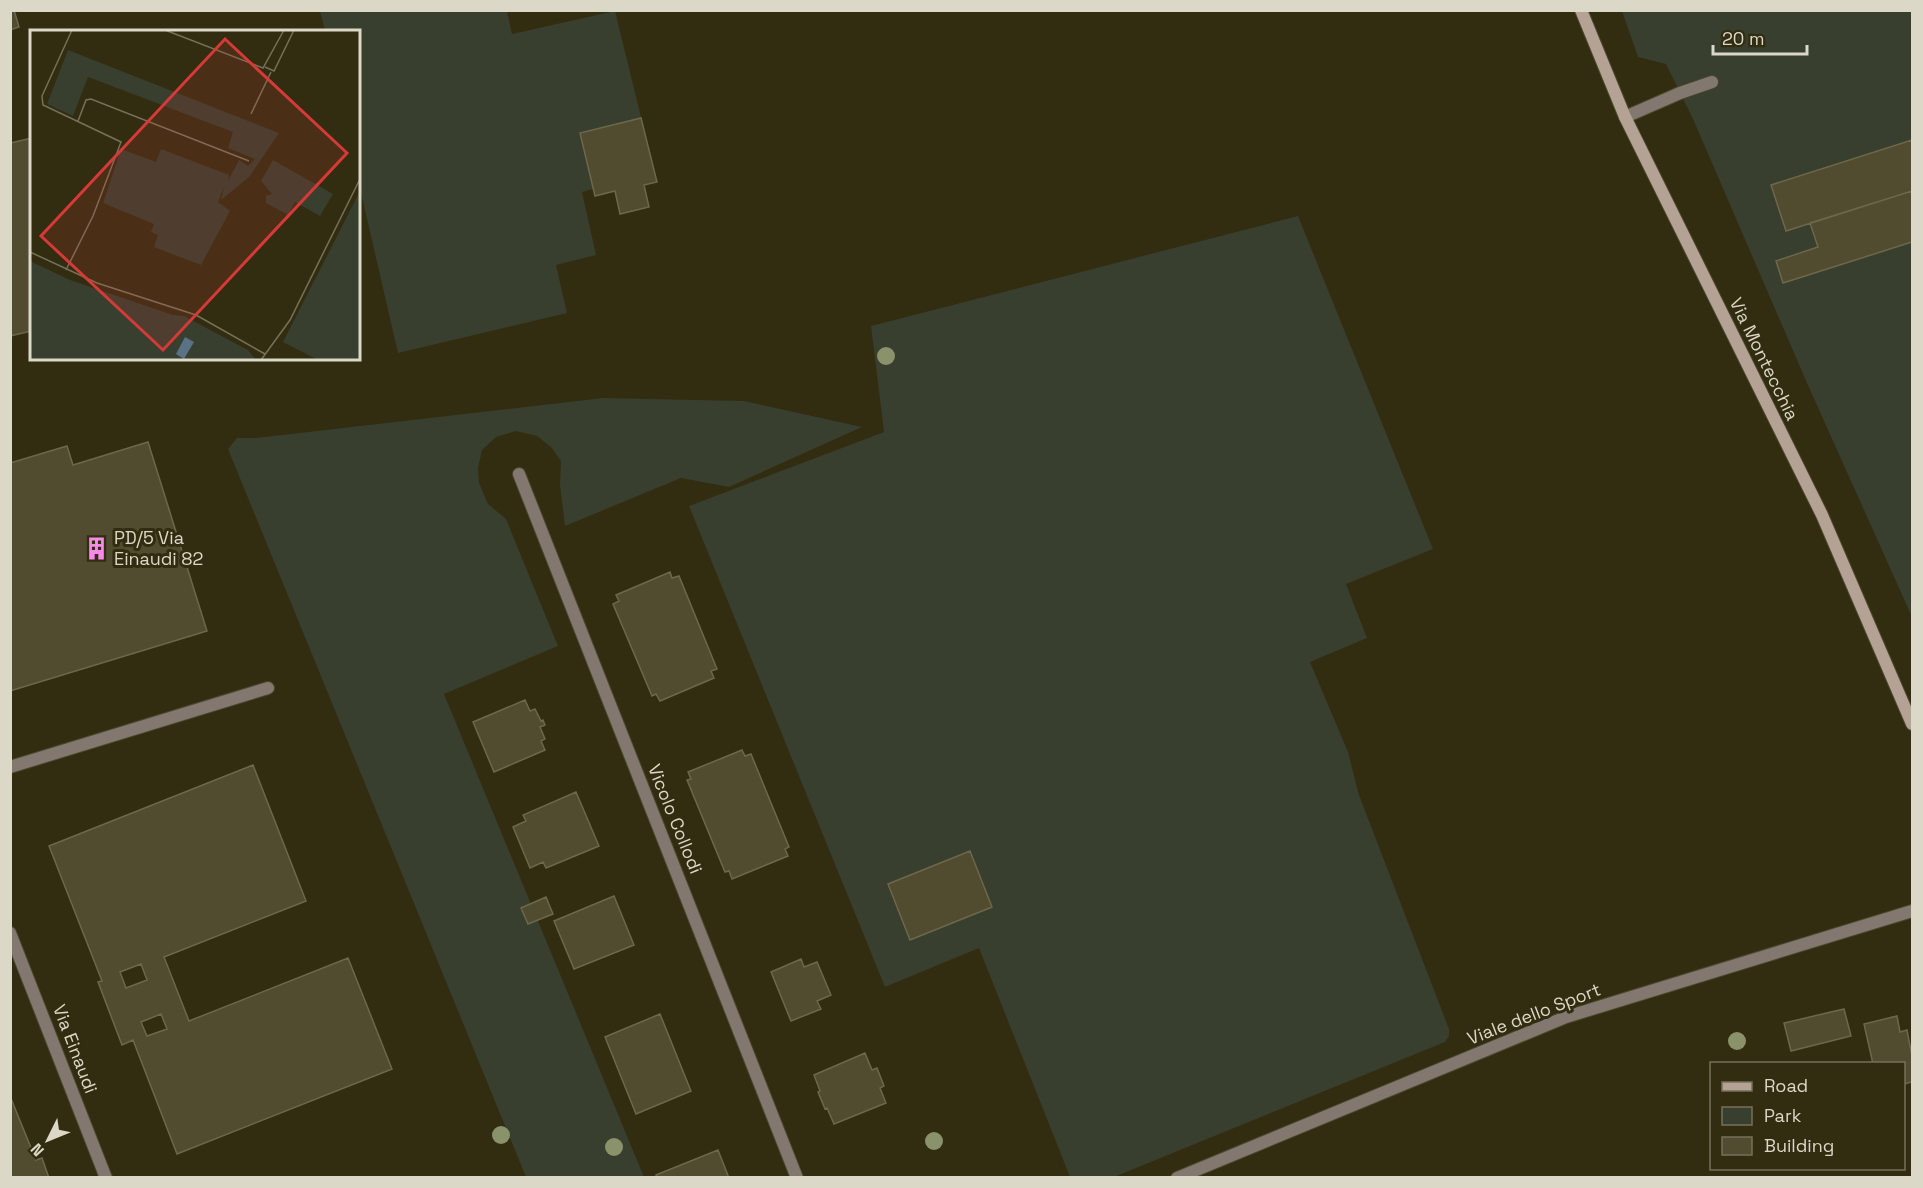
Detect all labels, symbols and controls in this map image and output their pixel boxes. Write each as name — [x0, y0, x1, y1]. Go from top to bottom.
scale bar — [1713, 18, 1808, 56]
text: 20 m — [1722, 27, 1765, 50]
inset map — [30, 30, 360, 360]
street label: Via Montecchia — [1725, 294, 1804, 424]
place label: PD/5 Via Einaudi 82 — [114, 526, 203, 570]
building icon: PD/5 Via Einaudi 82 — [83, 535, 109, 561]
street label: Vicolo Collodi — [643, 761, 708, 877]
street label: Viale dello Sport — [1464, 977, 1604, 1050]
street label: Via Einaudi — [48, 1001, 103, 1096]
legend — [1710, 1062, 1905, 1170]
text: Road — [1764, 1074, 1808, 1097]
text: Park — [1764, 1104, 1802, 1127]
north arrow — [18, 1110, 78, 1170]
text: Building — [1764, 1134, 1834, 1157]
text: N — [26, 1139, 49, 1161]

